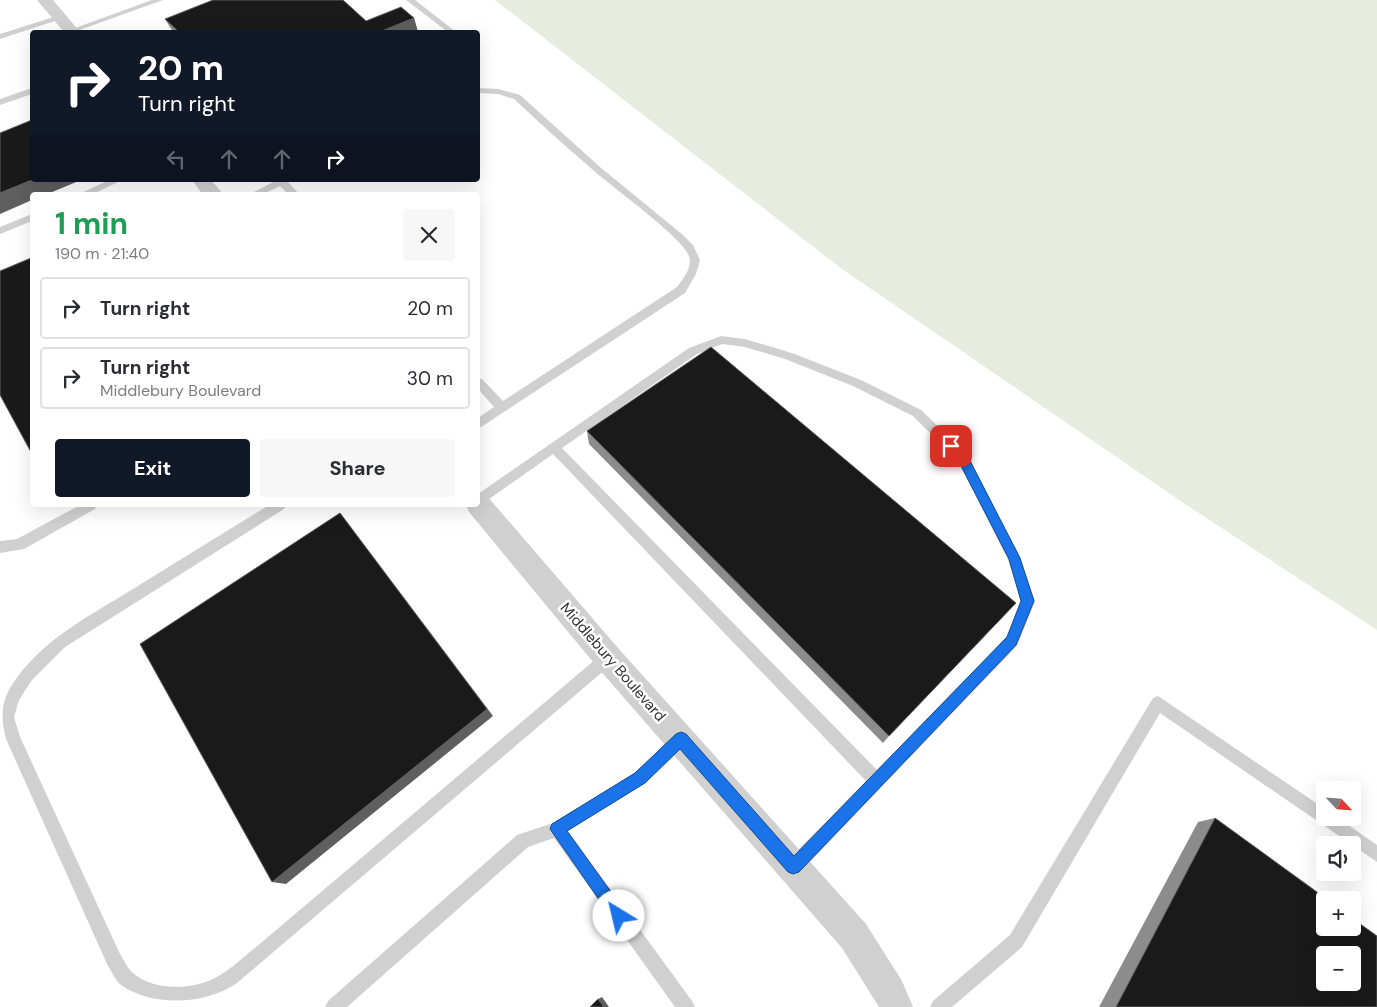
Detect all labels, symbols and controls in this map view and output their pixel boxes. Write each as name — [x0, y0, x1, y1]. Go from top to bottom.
text: 20 m — [138, 45, 224, 91]
icon: right — [55, 50, 120, 115]
text: Turn right — [138, 89, 235, 118]
icon: left — [162, 145, 190, 173]
icon: ahead — [215, 145, 243, 173]
icon: ahead — [268, 145, 296, 173]
icon: right — [321, 145, 349, 173]
text: 1 min — [55, 204, 128, 243]
button: close — [403, 209, 455, 261]
text: 190 m · 21:40 — [55, 243, 149, 264]
icon: right — [57, 294, 85, 322]
text: Turn right — [100, 296, 190, 321]
text: 20 m — [407, 296, 453, 321]
text: Turn right — [100, 355, 190, 380]
icon: right — [57, 364, 85, 392]
text: 30 m — [407, 366, 453, 391]
text: Middlebury Boulevard — [100, 380, 261, 401]
pin — [930, 425, 972, 467]
icon: arrive — [937, 432, 965, 460]
button: Exit — [55, 439, 250, 497]
button: Share — [260, 439, 455, 497]
street label: Middlebury Boulevard — [556, 598, 670, 726]
north arrow — [1316, 781, 1361, 826]
map controls — [1316, 781, 1361, 991]
button: sound — [1316, 836, 1361, 881]
position arrow — [592, 889, 644, 941]
button: + — [1316, 891, 1361, 936]
button: − — [1316, 946, 1361, 991]

